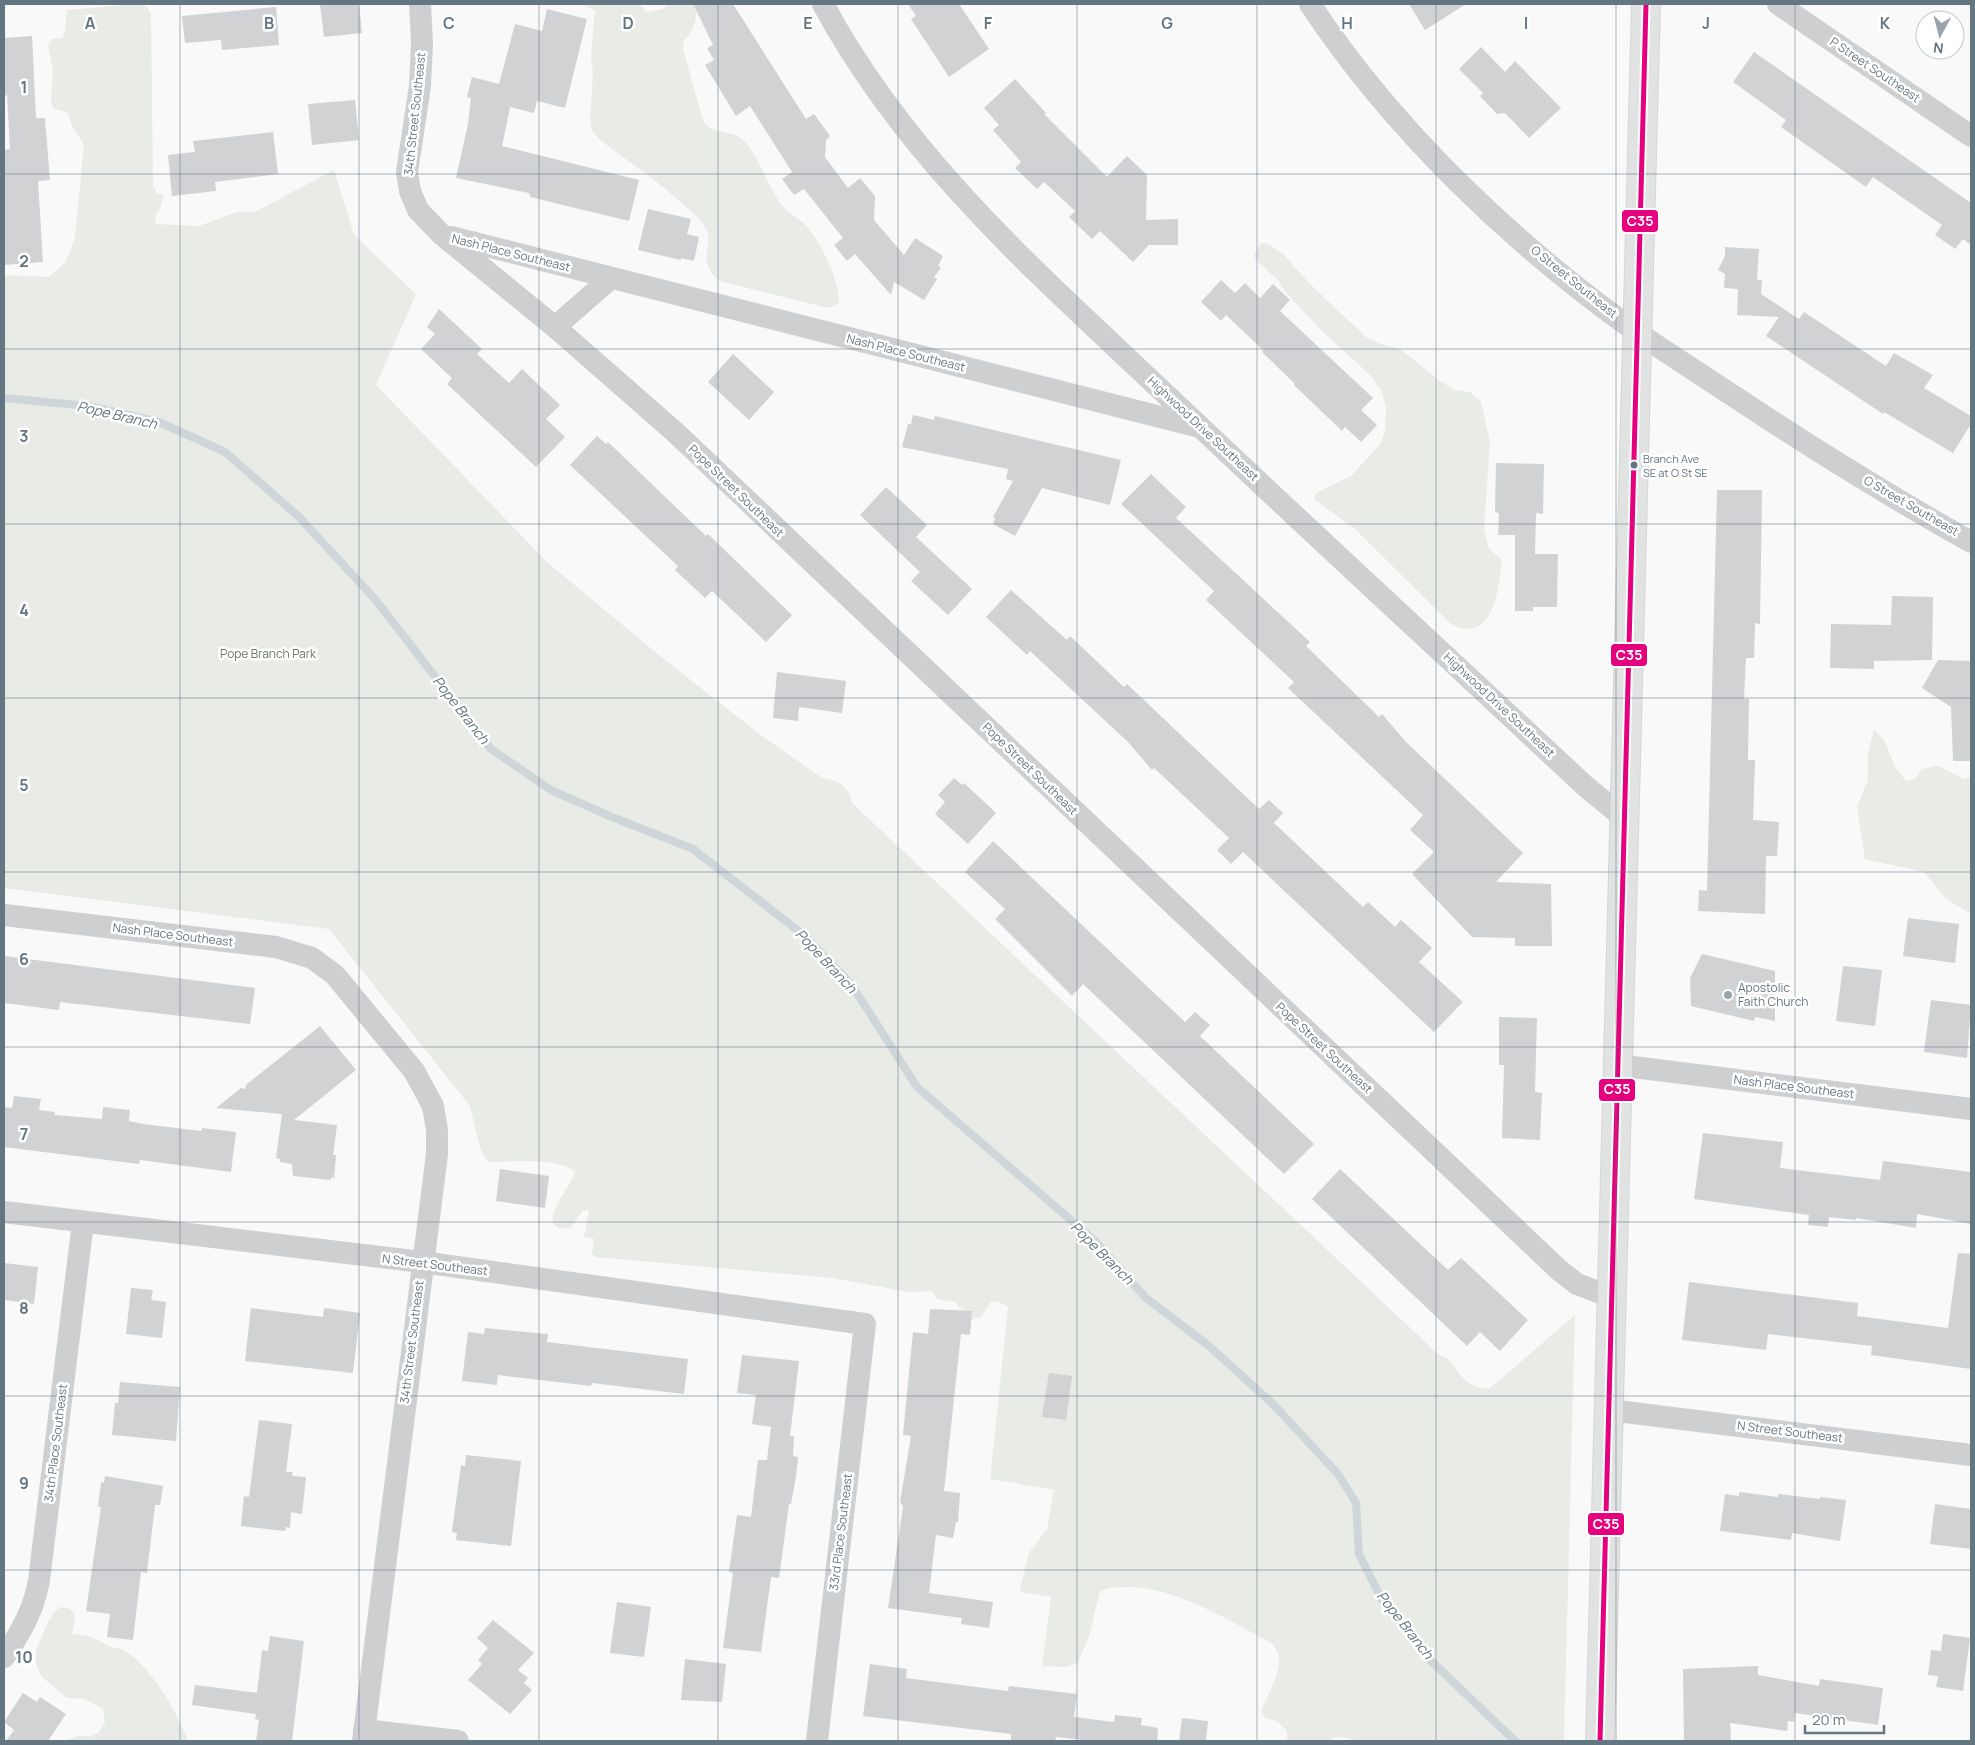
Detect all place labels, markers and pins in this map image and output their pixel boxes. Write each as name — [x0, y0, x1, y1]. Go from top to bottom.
place label: Branch Ave SE at O St SE — [1643, 451, 1708, 480]
marker: Branch Ave SE at O St SE — [1629, 460, 1639, 470]
place label: Apostolic Faith Church — [1738, 979, 1808, 1010]
marker: Apostolic Faith Church — [1722, 989, 1734, 1001]

